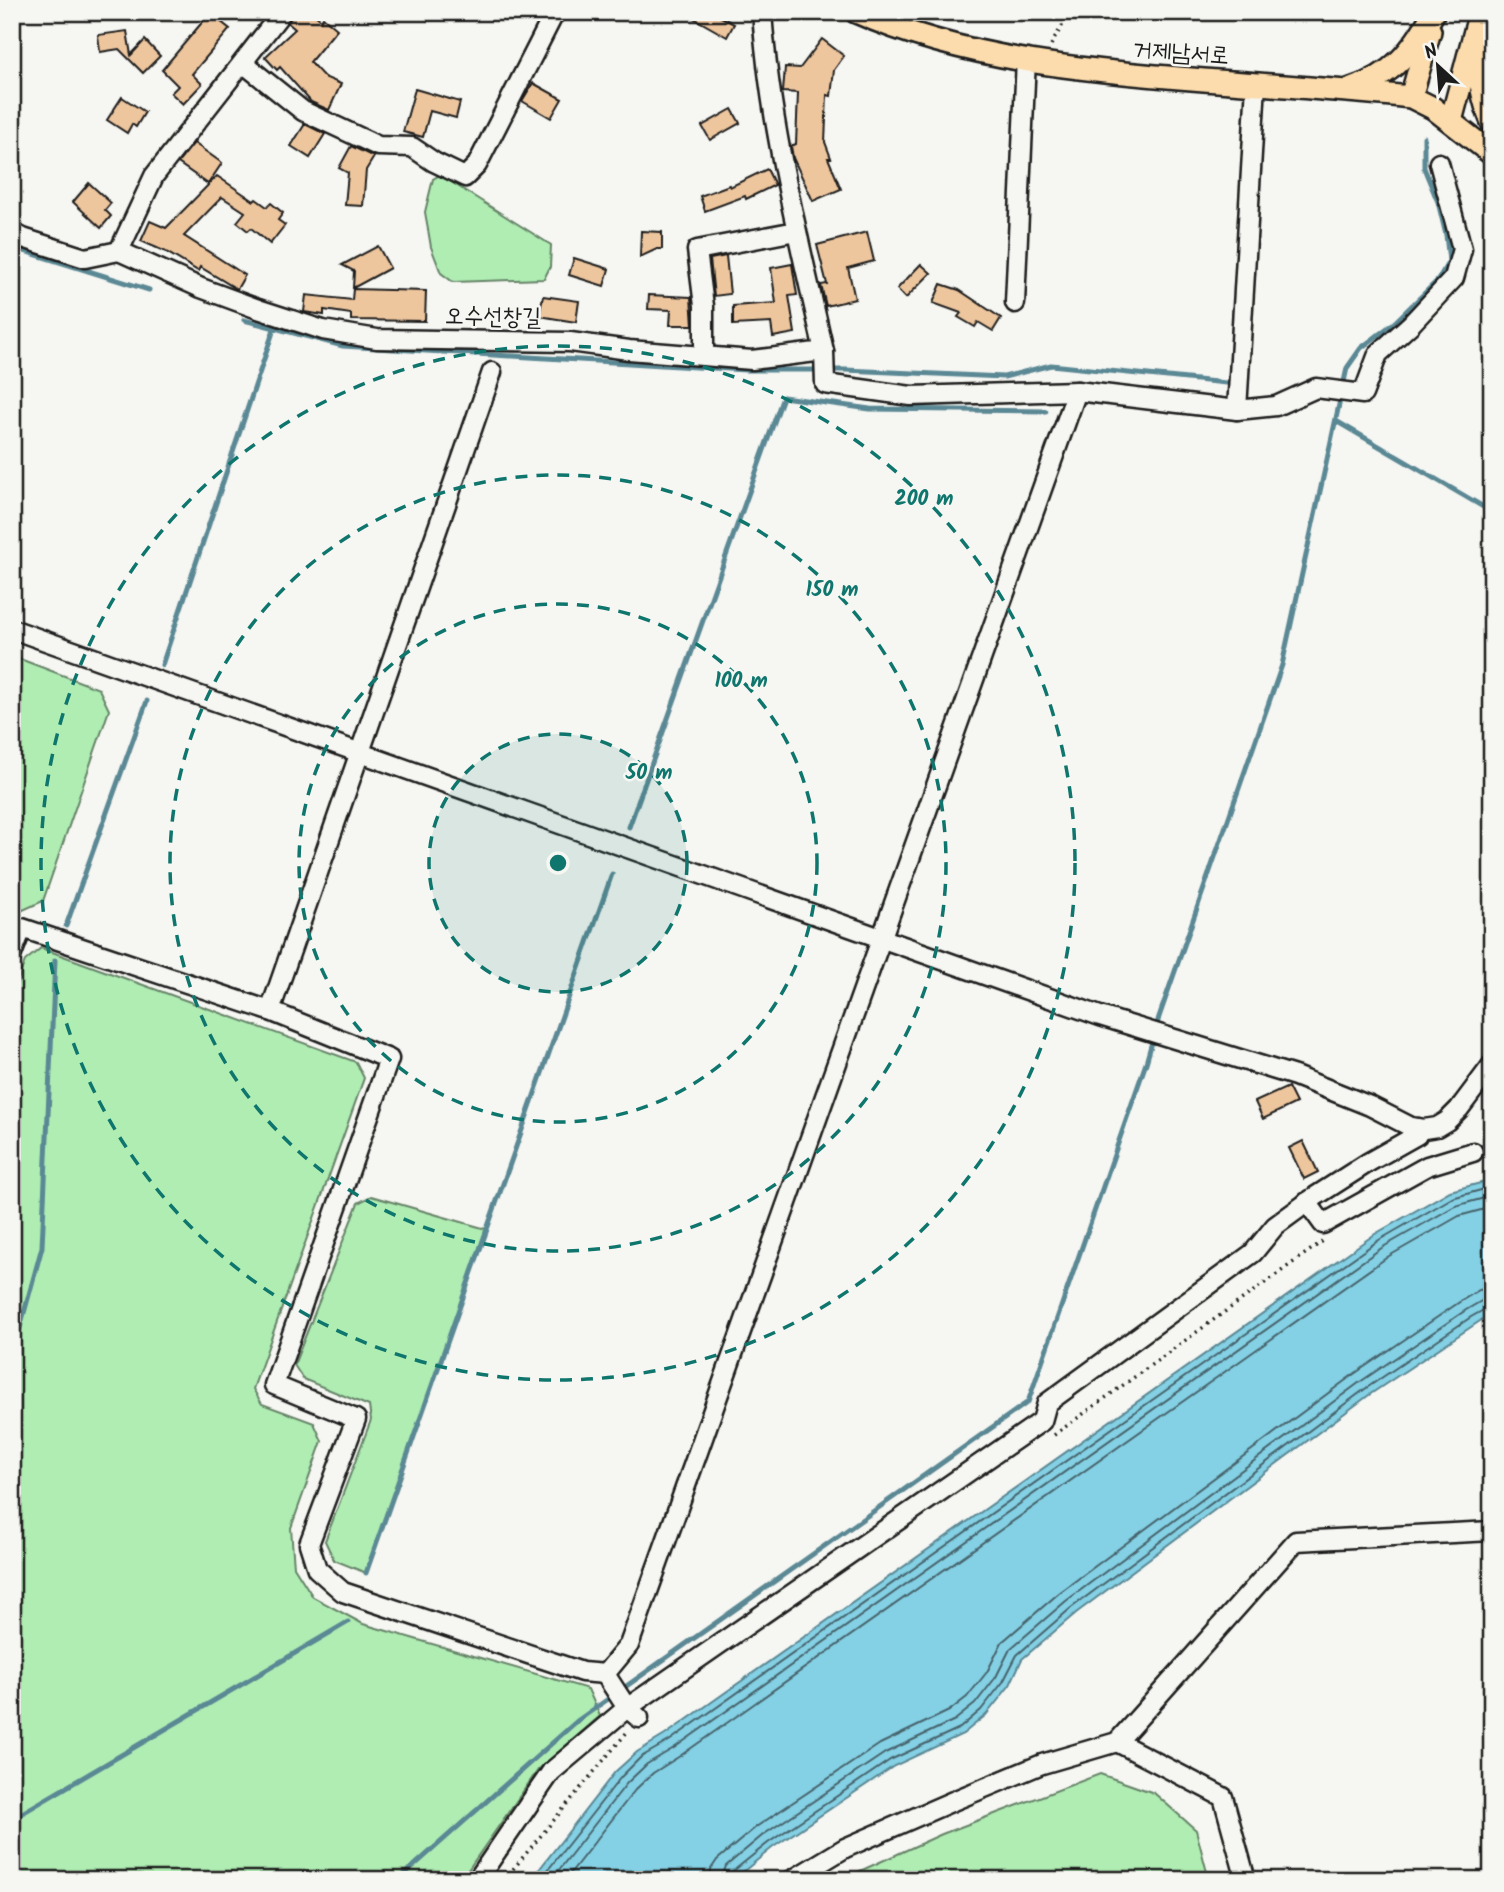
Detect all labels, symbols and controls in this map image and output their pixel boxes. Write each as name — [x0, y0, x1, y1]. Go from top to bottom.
street label: 거제남서로 — [1131, 31, 1230, 76]
north arrow — [1402, 32, 1472, 102]
text: N — [1419, 36, 1443, 69]
street label: 오수선창길 — [444, 297, 542, 338]
text: 200 m — [894, 483, 954, 516]
text: 150 m — [805, 574, 859, 607]
text: 100 m — [714, 665, 768, 698]
text: 50 m — [625, 757, 672, 790]
centre of rings — [546, 851, 570, 875]

